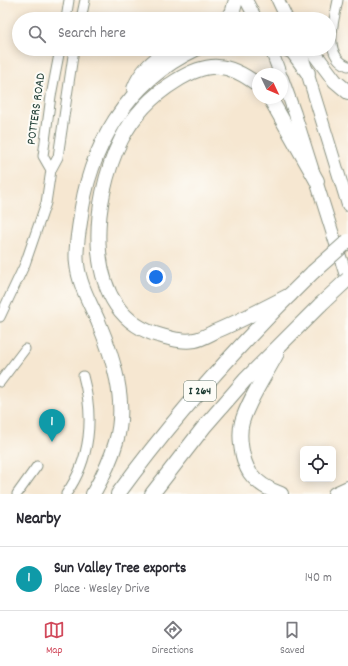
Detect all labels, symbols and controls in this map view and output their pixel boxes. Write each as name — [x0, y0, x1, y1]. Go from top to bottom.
search box — [12, 12, 336, 56]
icon: search — [26, 23, 48, 45]
text: Search here — [58, 23, 126, 45]
north arrow — [252, 68, 288, 104]
street label: POTTERS ROAD — [23, 72, 51, 146]
your location — [146, 267, 166, 287]
road number: I 264 — [184, 381, 216, 401]
pin: 1 — [39, 409, 65, 442]
map controls — [300, 446, 336, 482]
button: locate — [300, 446, 336, 482]
text: Nearby — [16, 508, 60, 532]
text: Sun Valley Tree exports — [54, 558, 186, 580]
text: 1 — [28, 569, 30, 588]
text: 140 m — [305, 569, 332, 588]
text: Place · Wesley Drive — [54, 580, 150, 599]
tab: Map — [43, 619, 65, 659]
tab: Directions — [152, 619, 194, 659]
tab: Saved — [280, 619, 305, 659]

